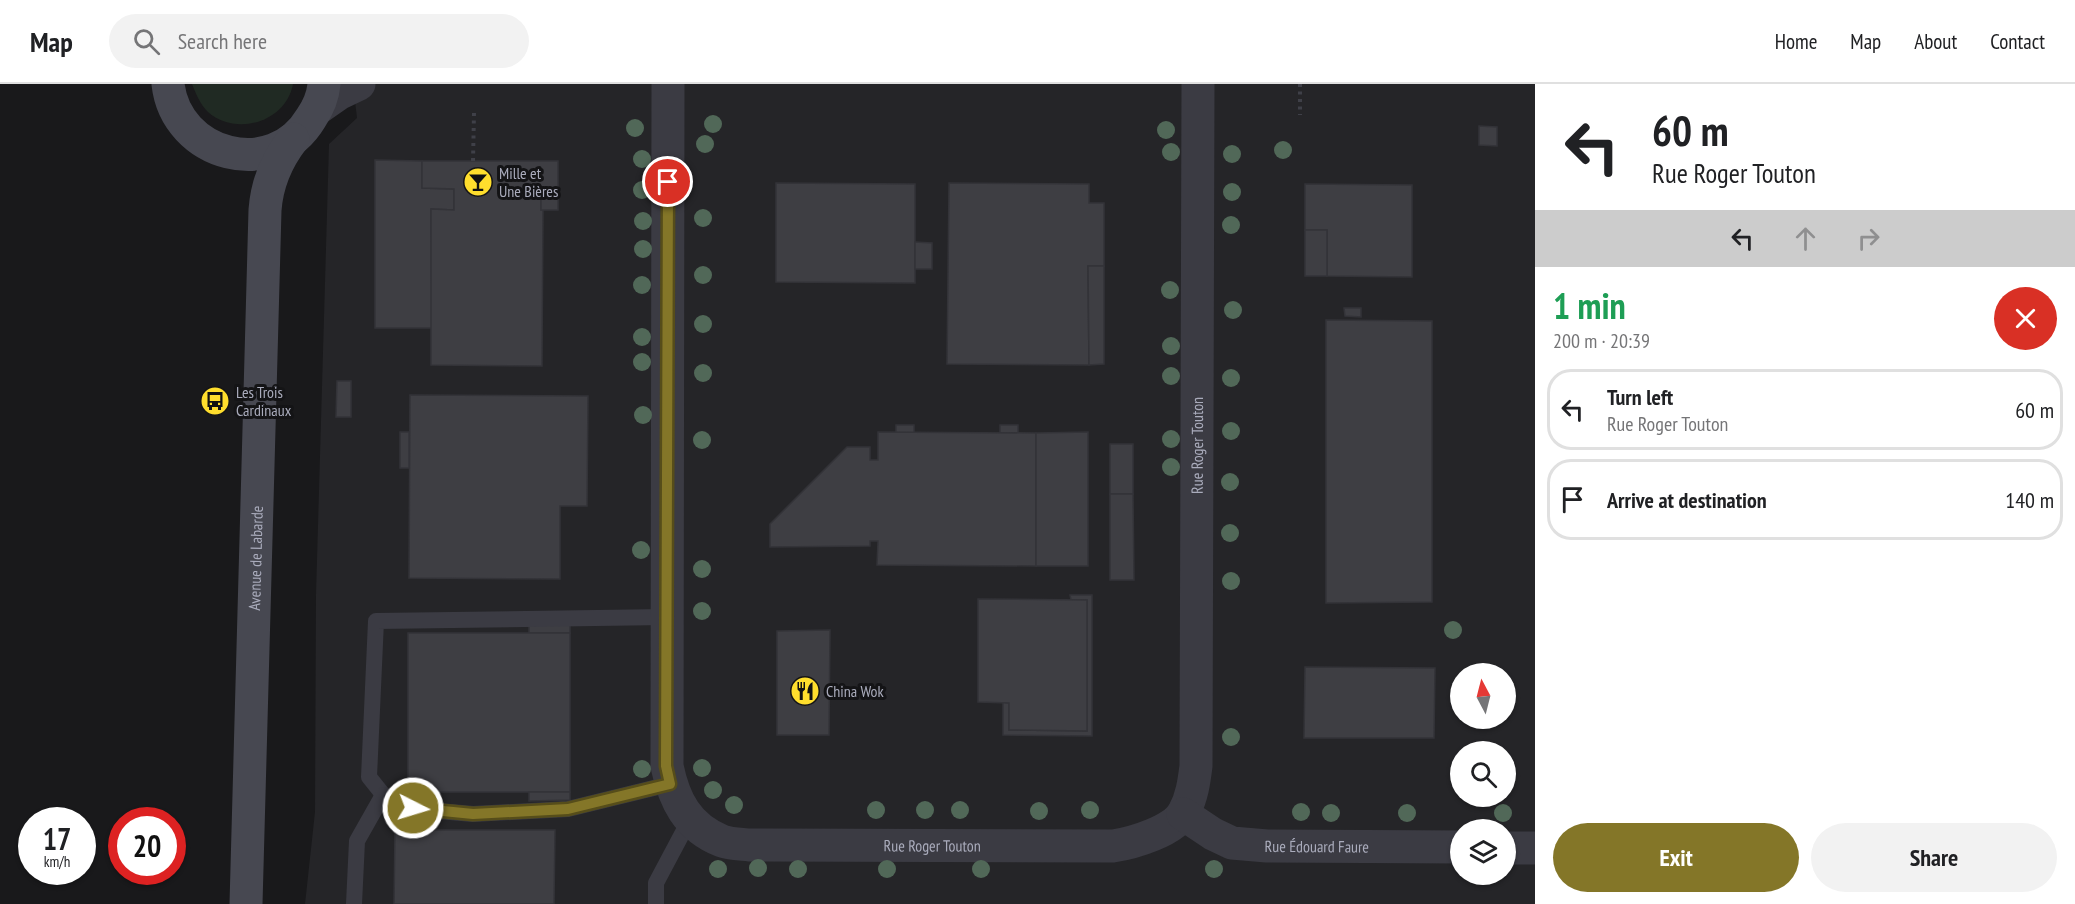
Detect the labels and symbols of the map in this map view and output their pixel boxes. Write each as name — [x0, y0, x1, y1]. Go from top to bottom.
pin — [642, 156, 693, 207]
place label: Mille et Une Bières — [499, 163, 558, 201]
bar icon: Mille et Une Bières — [462, 166, 494, 198]
place label: Les Trois Cardinaux — [236, 382, 292, 420]
bus stop icon: Les Trois Cardinaux — [199, 385, 231, 417]
street label: Rue Roger Touton — [1187, 397, 1207, 494]
street label: Avenue de Labarde — [244, 505, 267, 611]
north arrow — [1450, 663, 1516, 729]
restaurant icon: China Wok — [789, 675, 821, 707]
place label: China Wok — [826, 681, 884, 701]
position arrow — [381, 776, 445, 840]
speed limit sign: 20 — [108, 807, 186, 885]
street label: Rue Roger Touton — [883, 835, 981, 856]
street label: Rue Édouard Faure — [1265, 836, 1369, 857]

